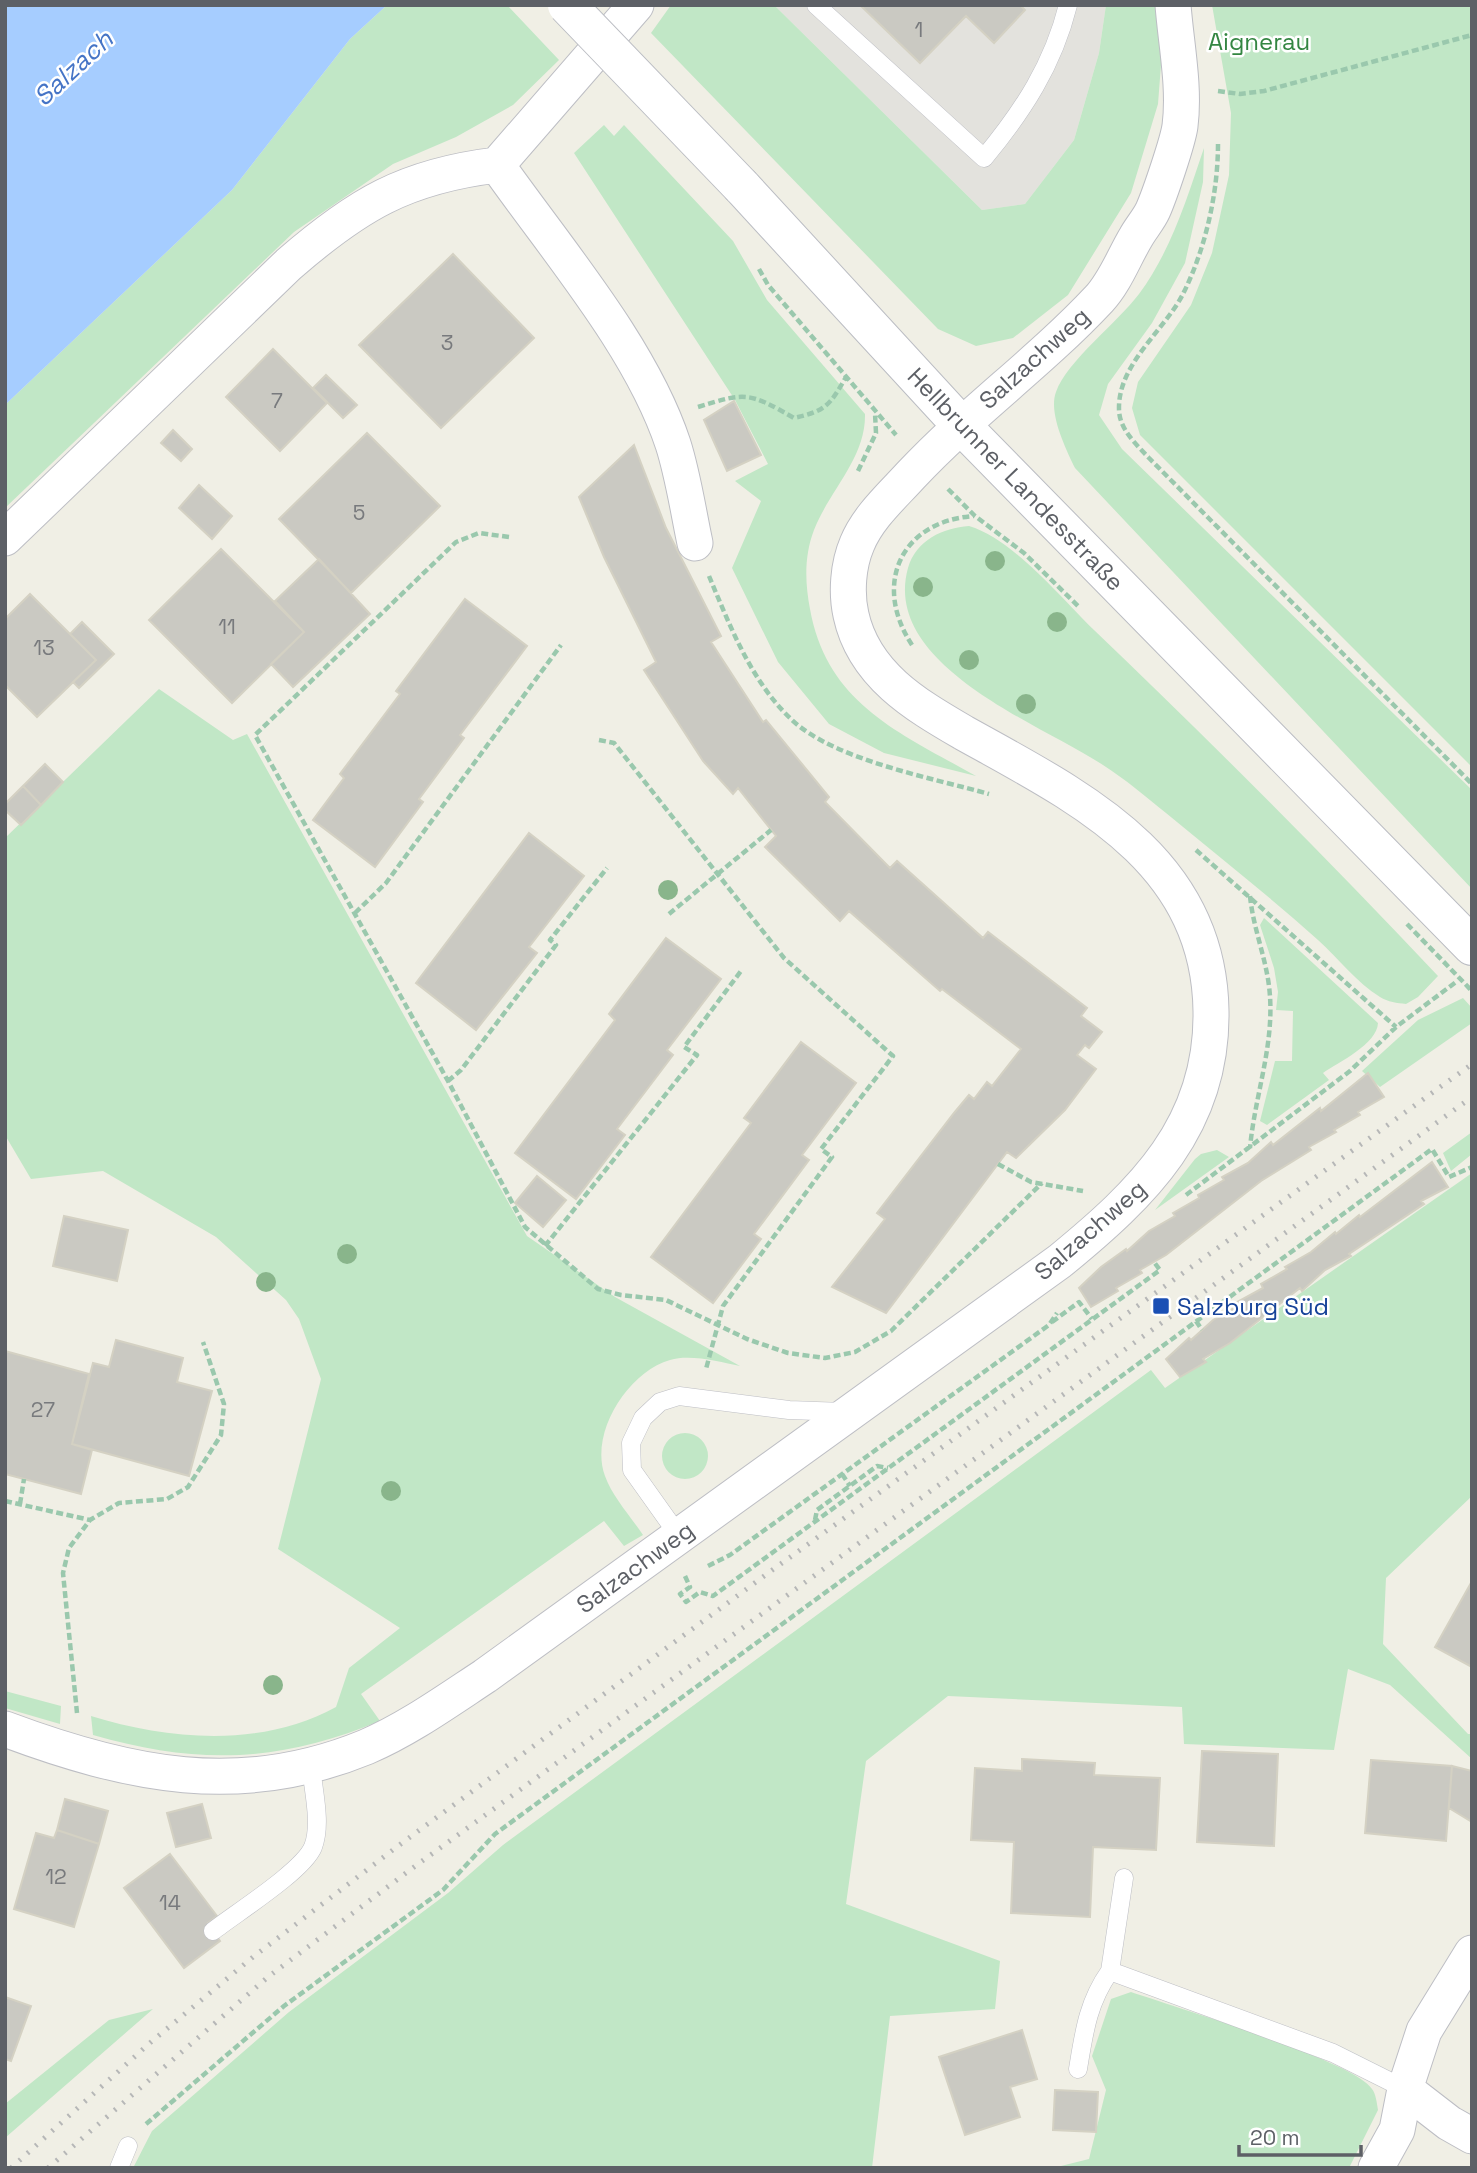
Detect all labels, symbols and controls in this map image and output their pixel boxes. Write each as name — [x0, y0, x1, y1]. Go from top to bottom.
house number: 1 — [915, 16, 923, 43]
water label: Salzach — [26, 22, 121, 113]
park label: Aignerau — [1208, 26, 1310, 57]
street label: Salzachweg — [972, 300, 1096, 416]
house number: 3 — [441, 329, 453, 356]
street label: Hellbrunner Landesstraße — [901, 361, 1131, 597]
house number: 7 — [271, 387, 283, 414]
house number: 5 — [353, 499, 365, 526]
house number: 11 — [218, 613, 236, 640]
house number: 13 — [33, 634, 55, 661]
street label: Salzachweg — [1028, 1173, 1152, 1287]
place label: Salzburg Süd — [1177, 1291, 1329, 1322]
marker: Salzburg Süd — [1151, 1296, 1171, 1316]
house number: 27 — [31, 1396, 55, 1423]
street label: Salzachweg — [570, 1514, 700, 1620]
house number: 12 — [45, 1863, 67, 1890]
house number: 14 — [159, 1889, 181, 1916]
scale bar — [1239, 2114, 1362, 2158]
text: 20 m — [1250, 2124, 1300, 2151]

